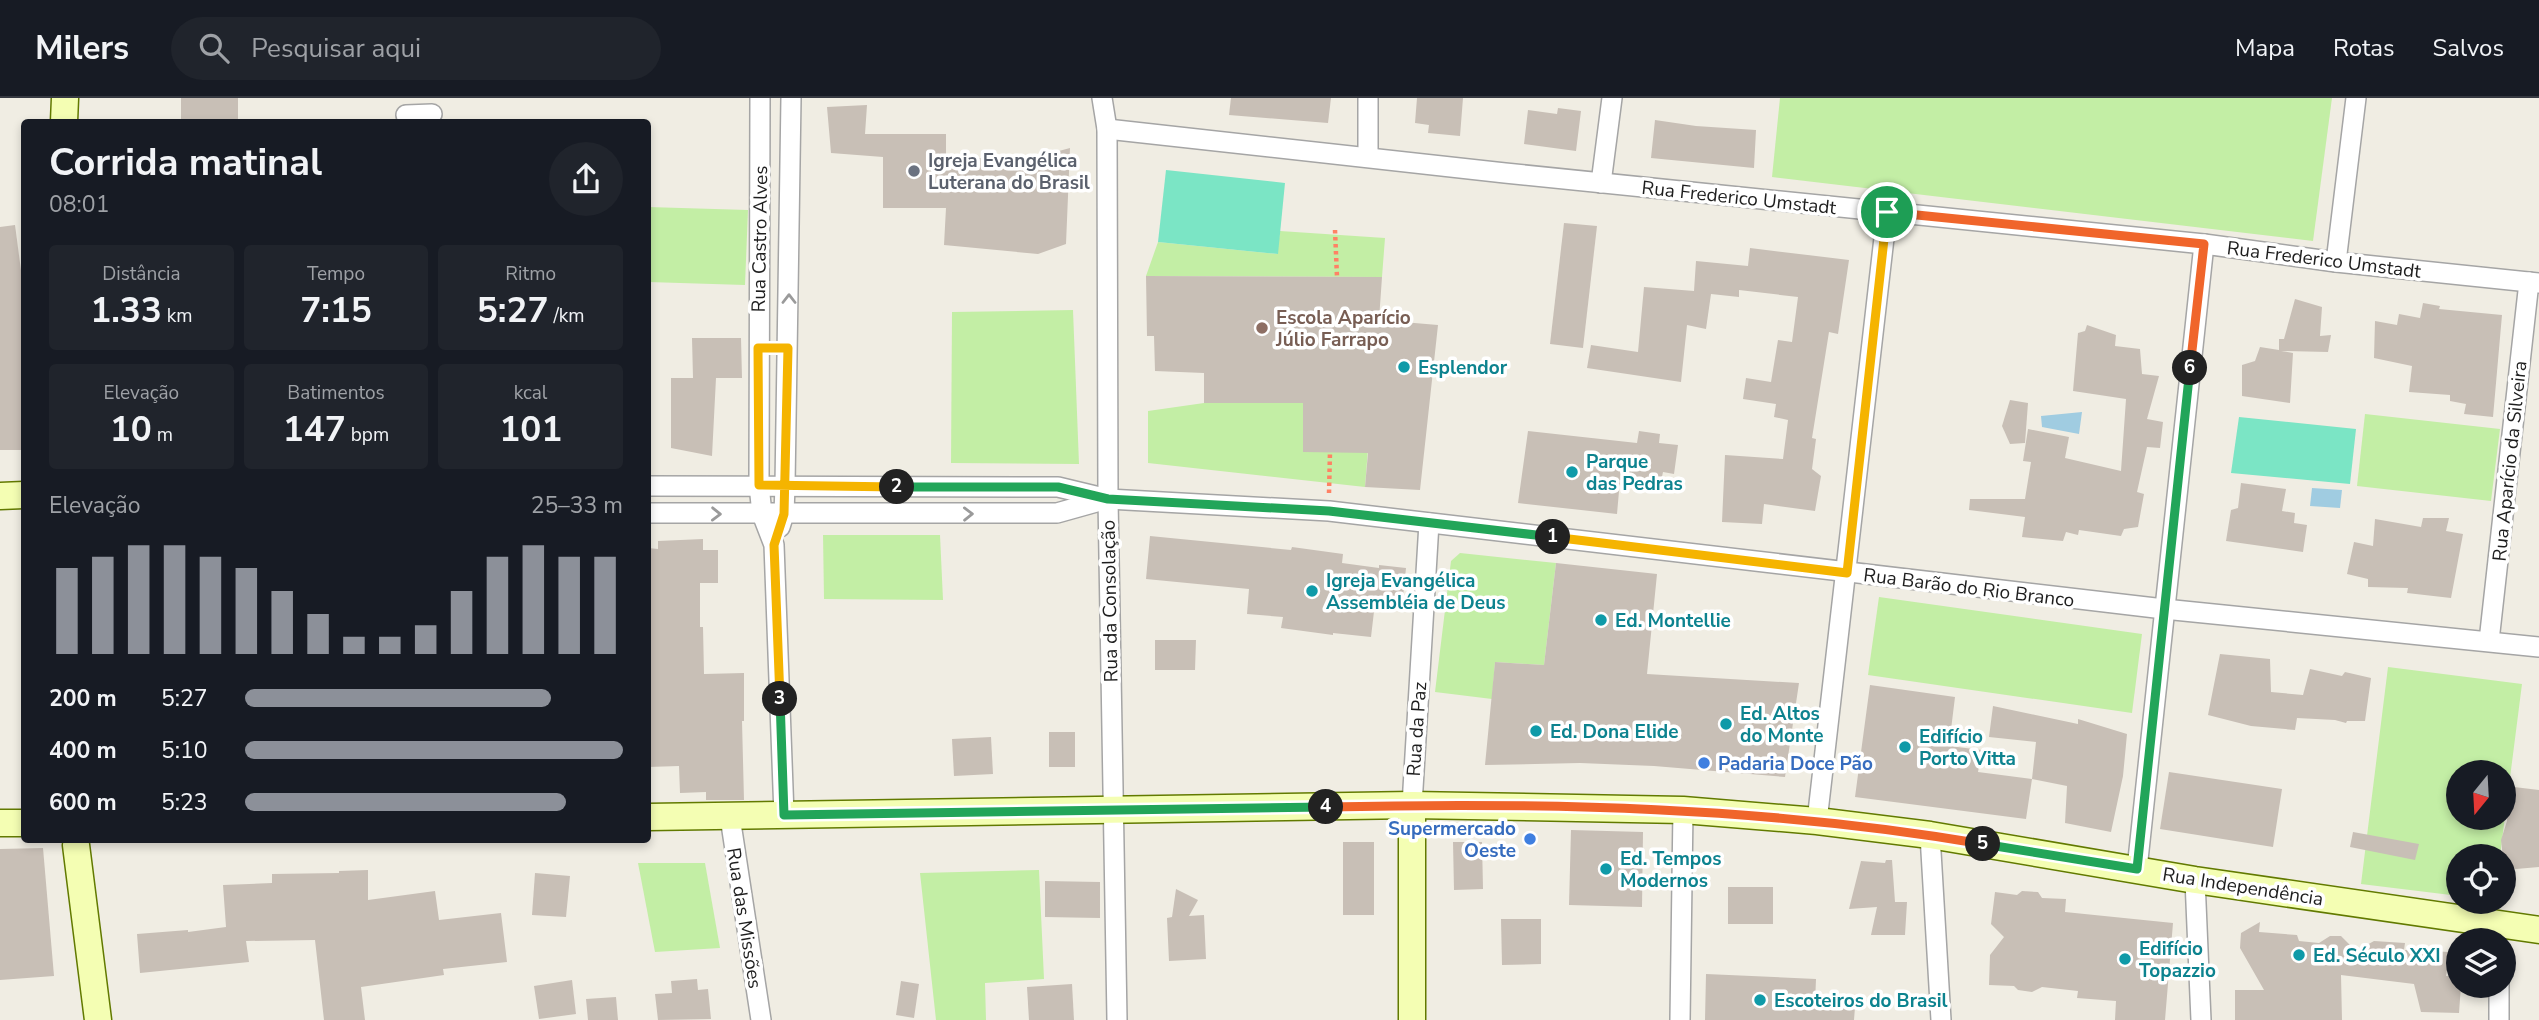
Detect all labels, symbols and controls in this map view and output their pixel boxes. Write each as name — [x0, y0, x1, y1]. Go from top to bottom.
search box — [171, 17, 661, 80]
text: Milers — [35, 26, 129, 71]
icon: search — [195, 29, 233, 67]
text: Pesquisar aqui — [251, 31, 421, 66]
text: Mapa — [2235, 32, 2295, 64]
text: Rotas — [2333, 32, 2395, 64]
text: Salvos — [2433, 32, 2504, 64]
text: Corrida matinal — [49, 137, 322, 188]
button: share — [549, 142, 623, 216]
place label: Igreja Evangélica Luterana do Brasil — [928, 148, 1090, 196]
marker: Igreja Evangélica Luterana do Brasil — [906, 163, 922, 179]
street label: Rua Castro Alves — [746, 165, 774, 313]
street label: Rua Frederico Umstadt — [1640, 175, 1838, 221]
pin — [1857, 182, 1917, 242]
text: 08:01 — [49, 189, 109, 220]
icon: arrive — [1868, 193, 1906, 231]
street label: Rua Frederico Umstadt — [2225, 235, 2423, 285]
text: Distância — [102, 261, 181, 287]
text: Tempo — [307, 261, 365, 287]
text: Ritmo — [505, 261, 556, 287]
text: 1.33 — [90, 287, 162, 334]
text: 7:15 — [300, 287, 372, 334]
text: 5:27 — [477, 287, 549, 334]
one-way arrow — [781, 294, 797, 304]
text: km — [162, 303, 193, 329]
text: /km — [549, 303, 584, 329]
place label: Escola Aparício Júlio Farrapo — [1275, 305, 1411, 353]
marker: Escola Aparício Júlio Farrapo — [1254, 320, 1270, 336]
pin: 6 — [2172, 350, 2208, 386]
text: 6 — [2184, 354, 2195, 380]
place label: Esplendor — [1418, 355, 1508, 381]
marker: Esplendor — [1396, 359, 1412, 375]
street label: Rua Aparício da Silveira — [2487, 359, 2533, 563]
text: Elevação — [104, 380, 179, 406]
text: Batimentos — [287, 380, 385, 406]
text: kcal — [514, 380, 548, 406]
text: 10 — [110, 406, 152, 453]
text: 147 — [283, 406, 346, 453]
text: 101 — [499, 406, 562, 453]
text: m — [152, 422, 173, 448]
text: bpm — [346, 422, 389, 448]
place label: Parque das Pedras — [1586, 449, 1683, 497]
marker: Parque das Pedras — [1564, 464, 1580, 480]
pin: 2 — [880, 470, 914, 504]
text: 2 — [891, 473, 902, 499]
text: Elevação — [49, 490, 141, 521]
text: 25–33 m — [531, 490, 623, 521]
one-way arrow — [711, 506, 721, 522]
one-way arrow — [963, 506, 973, 522]
street label: Rua da Consolação — [1096, 519, 1124, 682]
pin: 1 — [1536, 520, 1570, 555]
text: 1 — [1547, 523, 1558, 549]
street label: Rua Barão do Rio Branco — [1862, 562, 2076, 614]
place label: Igreja Evangélica Assembléia de Deus — [1326, 568, 1505, 616]
marker: Igreja Evangélica Assembléia de Deus — [1304, 583, 1320, 599]
place label: Ed. Montellie — [1615, 608, 1731, 634]
marker: Ed. Montellie — [1593, 612, 1609, 628]
street label: Rua da Paz — [1401, 681, 1433, 777]
pin: 3 — [762, 682, 798, 716]
text: 200 m — [49, 683, 117, 714]
text: 5:27 — [161, 683, 208, 714]
text: 3 — [774, 685, 785, 711]
place label: Ed. Altos do Monte — [1740, 701, 1824, 749]
marker: Ed. Altos do Monte — [1718, 716, 1734, 732]
place label: Ed. Dona Elide — [1550, 719, 1679, 745]
marker: Ed. Dona Elide — [1528, 723, 1544, 739]
place label: Edifício Porto Vitta — [1919, 724, 2016, 772]
text: 400 m — [49, 735, 117, 766]
text: 5:10 — [161, 735, 208, 766]
marker: Edifício Porto Vitta — [1897, 739, 1913, 755]
place label: Padaria Doce Pão — [1718, 751, 1873, 777]
marker: Padaria Doce Pão — [1696, 755, 1712, 771]
north arrow — [2446, 760, 2516, 830]
map controls — [2446, 760, 2516, 998]
text: 600 m — [49, 787, 117, 818]
text: 5:23 — [161, 787, 208, 818]
pin: 4 — [1308, 790, 1344, 824]
text: 4 — [1320, 793, 1331, 819]
place label: Supermercado Oeste — [1388, 816, 1516, 864]
pin: 5 — [1966, 826, 2000, 862]
text: 5 — [1977, 830, 1988, 856]
marker: Supermercado Oeste — [1522, 831, 1538, 847]
button: locate — [2446, 844, 2516, 914]
street label: Rua das Missões — [720, 846, 768, 990]
place label: Ed. Tempos Modernos — [1620, 846, 1721, 894]
marker: Ed. Tempos Modernos — [1598, 861, 1614, 877]
street label: Rua Independência — [2161, 861, 2325, 913]
button: layers — [2446, 928, 2516, 998]
place label: Edifício Topazzio — [2139, 936, 2216, 984]
place label: Ed. Século XXI — [2313, 943, 2441, 969]
marker: Ed. Século XXI — [2291, 947, 2307, 963]
marker: Edifício Topazzio — [2117, 951, 2133, 967]
place label: Escoteiros do Brasil — [1774, 988, 1948, 1014]
marker: Escoteiros do Brasil — [1752, 992, 1768, 1008]

